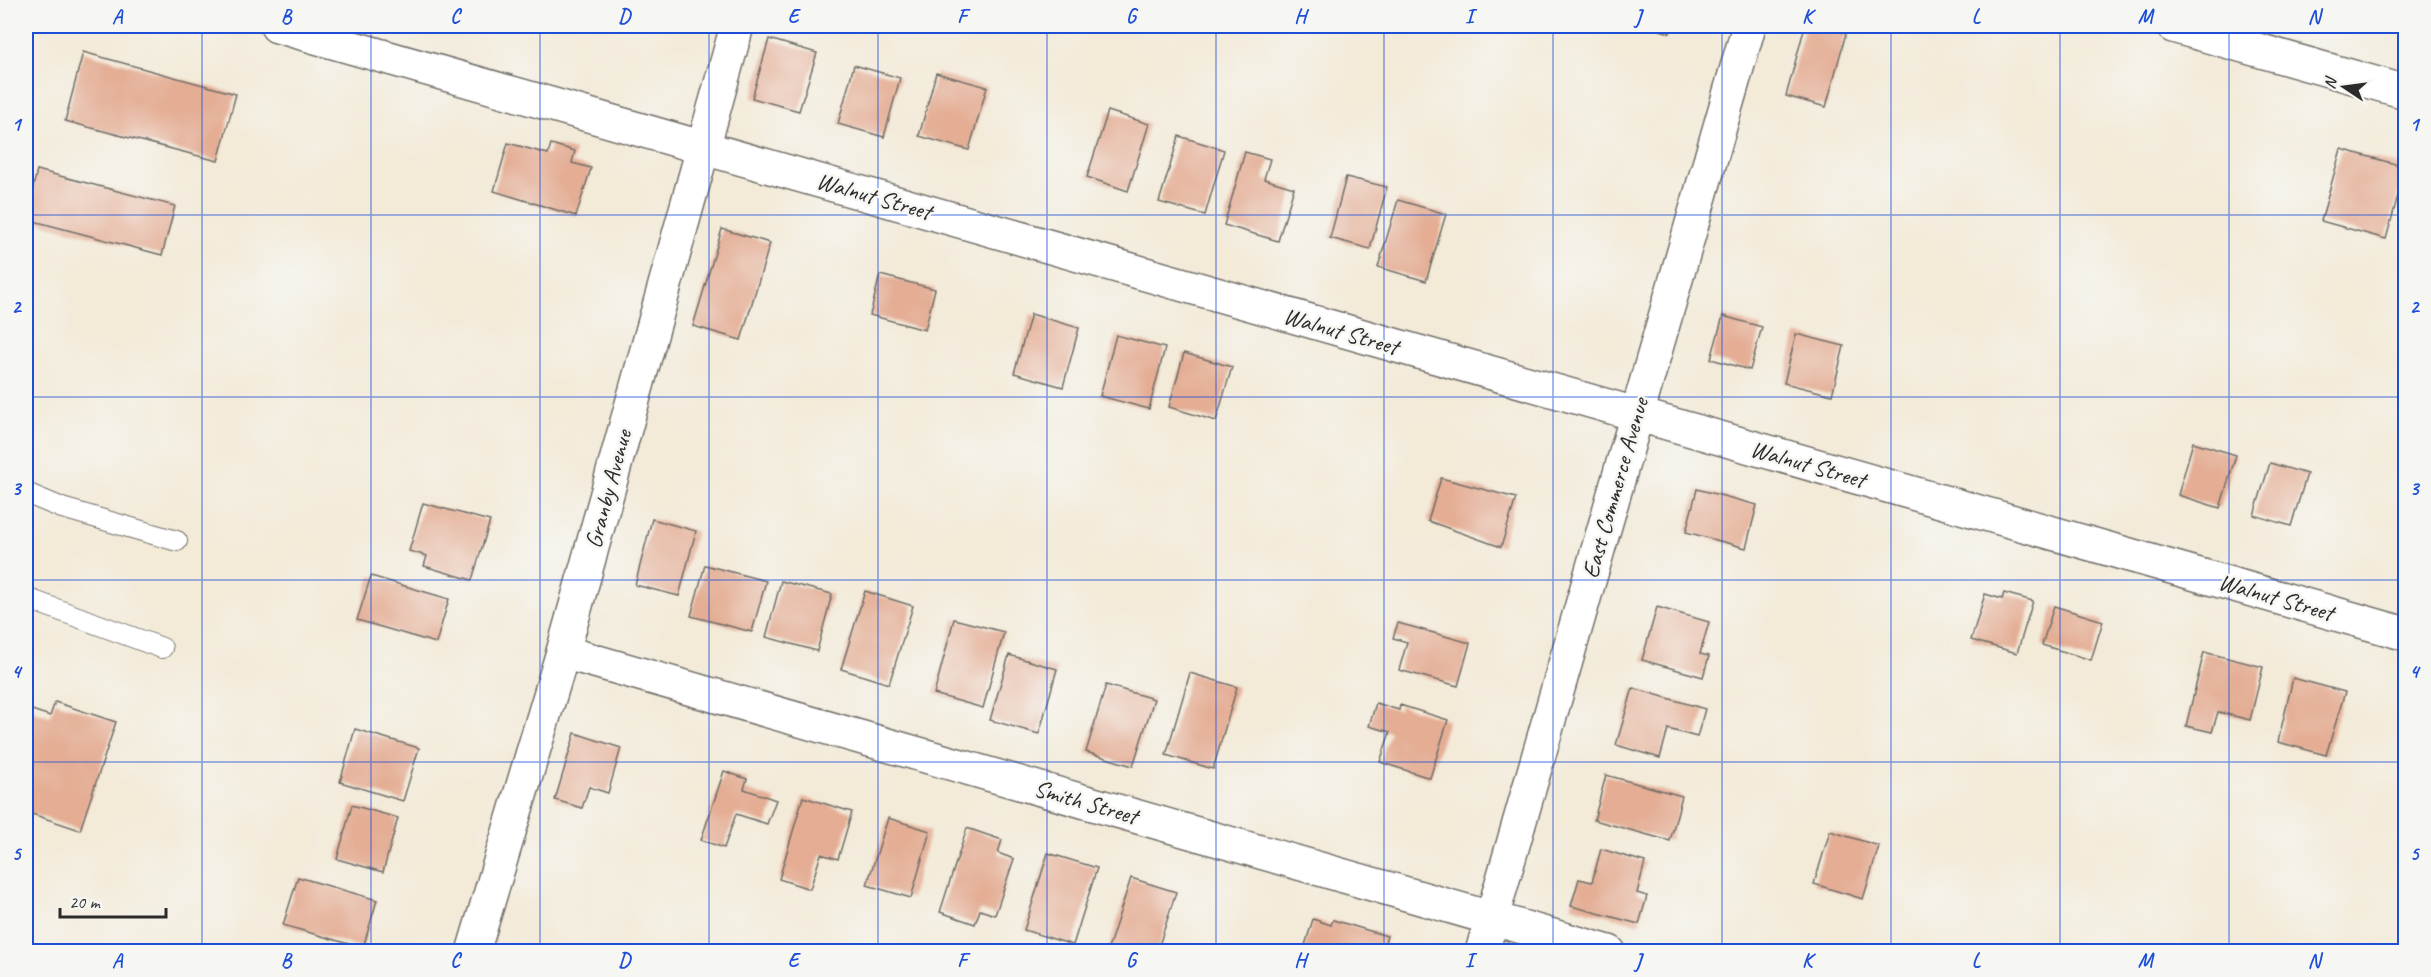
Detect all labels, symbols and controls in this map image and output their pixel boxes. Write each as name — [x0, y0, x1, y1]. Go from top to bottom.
text: A — [112, 4, 124, 29]
text: B — [281, 4, 293, 29]
text: C — [450, 4, 462, 29]
text: D — [618, 4, 632, 29]
text: E — [788, 4, 802, 29]
text: F — [957, 4, 971, 29]
text: G — [1126, 4, 1139, 29]
text: H — [1294, 4, 1309, 29]
text: I — [1465, 4, 1478, 29]
text: J — [1633, 4, 1645, 29]
text: K — [1802, 4, 1816, 29]
text: L — [1972, 4, 1982, 29]
text: M — [2138, 4, 2155, 29]
text: N — [2308, 4, 2324, 29]
north arrow — [2314, 57, 2374, 117]
text: N — [2320, 74, 2342, 91]
text: 1 — [12, 112, 23, 137]
text: 1 — [2410, 112, 2421, 137]
street label: Walnut Street — [813, 165, 938, 227]
text: 2 — [12, 294, 23, 319]
text: 2 — [2410, 294, 2421, 319]
street label: Walnut Street — [1280, 300, 1405, 362]
street label: East Commerce Avenue — [1575, 392, 1656, 582]
street label: Granby Avenue — [578, 424, 639, 551]
street label: Walnut Street — [1747, 433, 1872, 495]
text: 3 — [12, 476, 23, 501]
text: 3 — [2410, 476, 2421, 501]
street label: Walnut Street — [2215, 566, 2340, 628]
text: 4 — [12, 659, 24, 684]
text: 4 — [2410, 659, 2422, 684]
street label: Smith Street — [1031, 773, 1144, 832]
text: 5 — [12, 841, 23, 866]
text: 5 — [2410, 841, 2421, 866]
scale bar — [60, 881, 166, 919]
text: 20 m — [69, 891, 102, 913]
text: A — [112, 948, 124, 973]
text: B — [281, 948, 293, 973]
text: C — [450, 948, 462, 973]
text: D — [618, 948, 632, 973]
text: E — [788, 948, 802, 973]
text: F — [957, 948, 971, 973]
text: G — [1126, 948, 1139, 973]
text: H — [1294, 948, 1309, 973]
text: I — [1465, 948, 1478, 973]
text: J — [1633, 948, 1645, 973]
text: K — [1802, 948, 1816, 973]
text: L — [1972, 948, 1982, 973]
text: M — [2138, 948, 2155, 973]
text: N — [2308, 948, 2324, 973]

